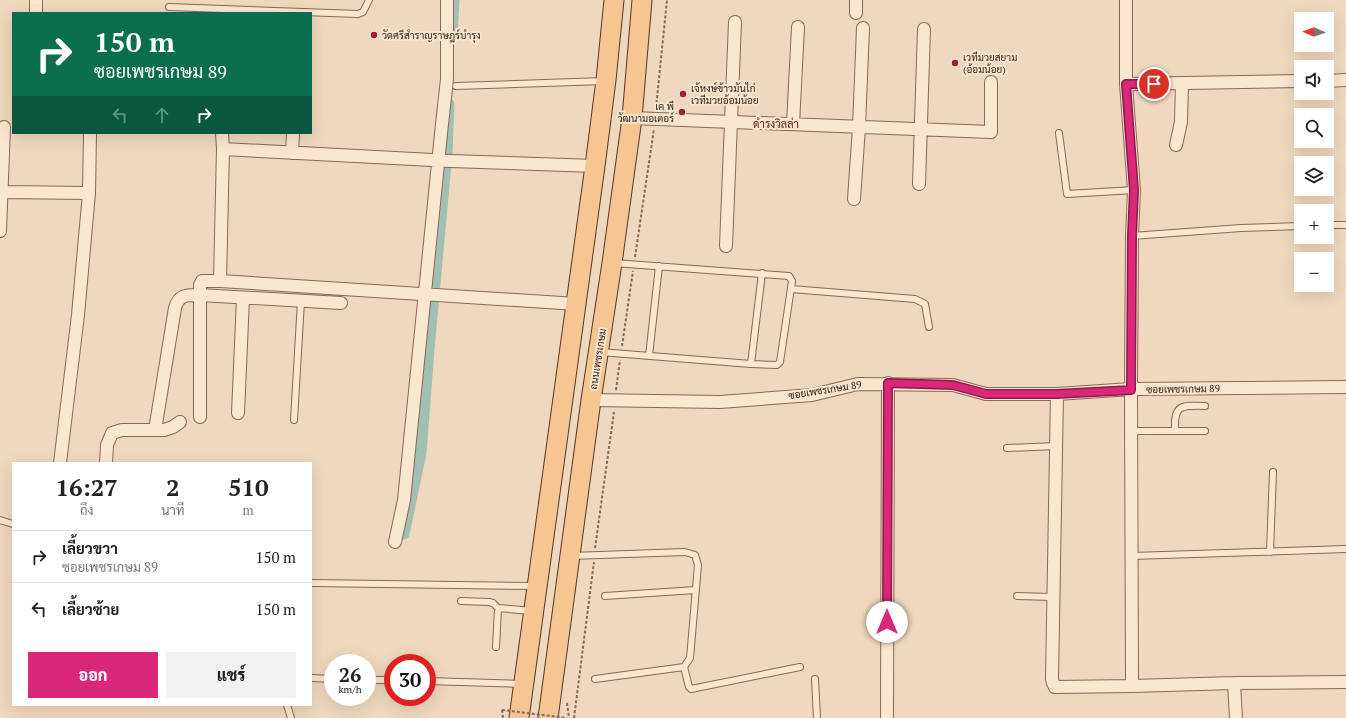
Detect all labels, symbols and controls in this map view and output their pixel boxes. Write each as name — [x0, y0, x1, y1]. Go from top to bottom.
north arrow — [1294, 12, 1334, 52]
map controls — [1294, 12, 1334, 292]
text: 150 m — [94, 23, 175, 60]
icon: right — [28, 28, 80, 80]
place label: วัดศรีสําราญราษฎร์บํารุง — [382, 28, 481, 43]
marker: วัดศรีสําราญราษฎร์บํารุง — [369, 30, 379, 40]
place label: เวทีมวยสยาม (อ้อมน้อย) — [963, 51, 1017, 76]
marker: เวทีมวยสยาม (อ้อมน้อย) — [950, 58, 960, 68]
text: ซอยเพชรเกษม 89 — [94, 59, 227, 83]
button: sound — [1294, 60, 1334, 100]
pin — [1137, 67, 1171, 101]
icon: arrive — [1143, 73, 1165, 95]
place label: เจ้หงษ์ข้าวมันไก่ เวทีมวยอ้อมน้อย — [691, 81, 759, 107]
marker: เจ้หงษ์ข้าวมันไก่ เวทีมวยอ้อมน้อย — [678, 89, 688, 99]
place label: เค พี วัฒนามอเตอร์ — [617, 100, 674, 125]
icon: left — [109, 104, 131, 126]
icon: ahead — [151, 104, 173, 126]
icon: right — [193, 104, 215, 126]
marker: เค พี วัฒนามอเตอร์ — [677, 107, 687, 117]
button: search — [1294, 108, 1334, 148]
district label: ดำรงวิลล่า — [753, 117, 799, 131]
button: layers — [1294, 156, 1334, 196]
button: + — [1294, 204, 1334, 244]
button: − — [1294, 252, 1334, 292]
street label: ถนนเพชรเกษม — [587, 328, 609, 390]
street label: ซอยเพชรเกษม 89 — [788, 378, 862, 402]
street label: ซอยเพชรเกษม 89 — [1146, 382, 1220, 396]
text: 16:27 — [55, 471, 118, 503]
text: 2 — [166, 471, 180, 503]
text: 510 — [228, 471, 269, 503]
text: ถึง — [80, 501, 93, 519]
text: นาที — [161, 501, 184, 519]
text: m — [243, 501, 254, 519]
text: เลี้ยวขวา — [62, 538, 118, 558]
icon: right — [28, 546, 50, 568]
text: 150 m — [255, 547, 296, 567]
text: ซอยเพชรเกษม 89 — [62, 558, 158, 576]
icon: left — [28, 598, 50, 620]
text: เลี้ยวซ้าย — [62, 599, 119, 619]
text: 150 m — [255, 599, 296, 619]
position arrow — [866, 601, 908, 643]
button: ออก — [28, 652, 158, 698]
button: แชร์ — [166, 652, 296, 698]
speed limit sign: 30 — [384, 654, 436, 706]
text: 26 — [339, 661, 361, 688]
text: km/h — [338, 683, 362, 696]

